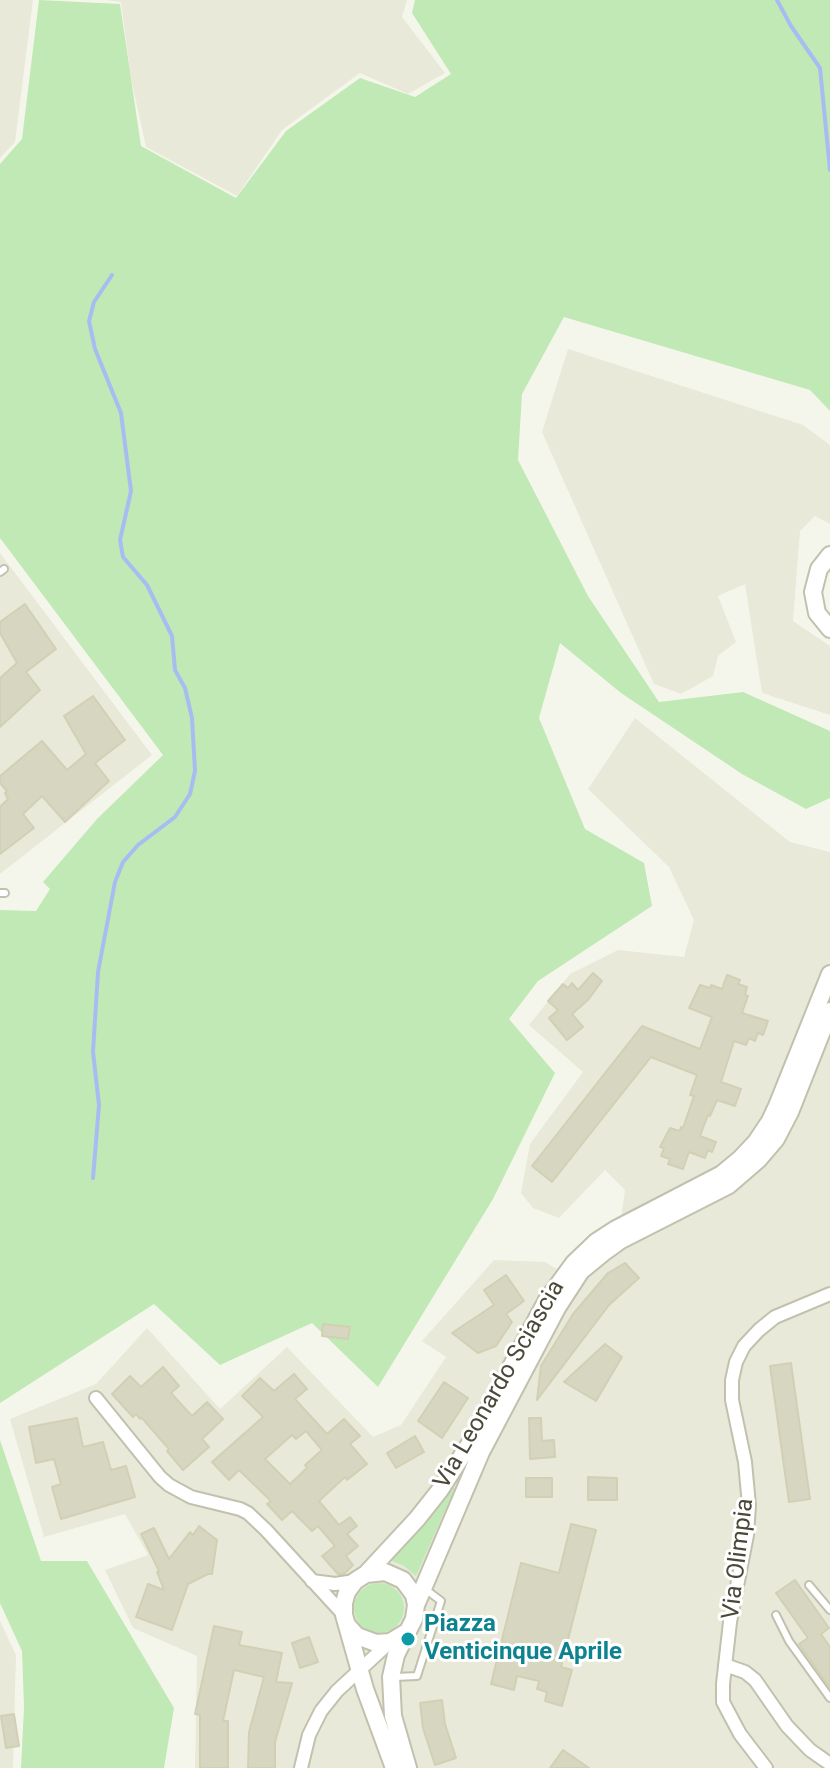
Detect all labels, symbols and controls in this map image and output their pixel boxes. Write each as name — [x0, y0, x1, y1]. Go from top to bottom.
street label: Via Leonardo Sciascia — [428, 1275, 572, 1495]
street label: Via Olimpia — [717, 1497, 761, 1621]
place label: Piazza Venticinque Aprile — [424, 1611, 622, 1667]
marker: Piazza Venticinque Aprile — [399, 1630, 417, 1648]

